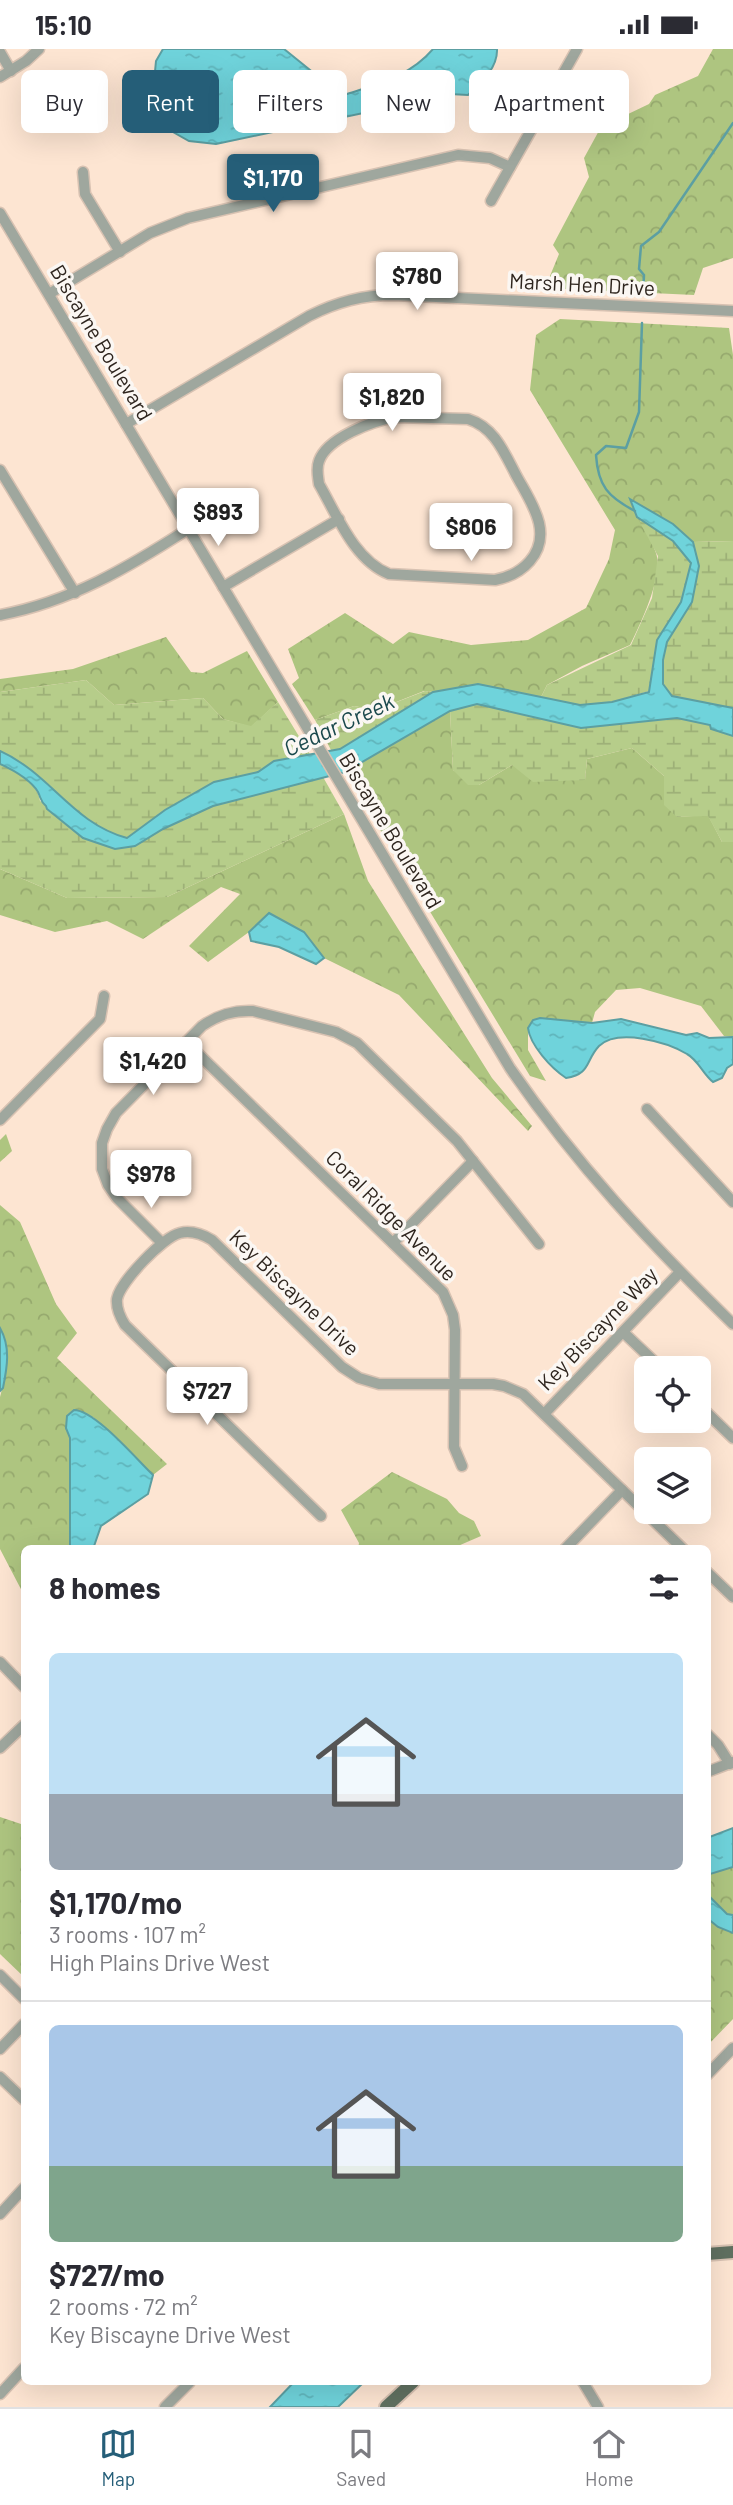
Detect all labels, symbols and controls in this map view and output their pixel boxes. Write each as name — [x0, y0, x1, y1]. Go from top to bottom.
text: 15:10 — [35, 9, 92, 40]
chip: Buy — [21, 70, 108, 133]
chip: Rent — [122, 70, 219, 133]
chip: Filters — [233, 70, 347, 133]
chip: New — [361, 70, 455, 133]
chip: Apartment — [469, 70, 629, 133]
pin: $1,170 — [216, 155, 330, 214]
text: $1,170 — [243, 163, 303, 191]
pin: $780 — [376, 253, 458, 312]
street label: Biscayne Boulevard — [46, 260, 159, 425]
text: $780 — [392, 261, 442, 289]
street label: Marsh Hen Drive — [508, 267, 656, 300]
pin: $1,820 — [335, 373, 449, 433]
text: $1,820 — [359, 382, 425, 410]
pin: $893 — [177, 489, 259, 548]
text: $893 — [193, 497, 243, 525]
pin: $806 — [430, 503, 512, 563]
text: $806 — [445, 512, 497, 540]
water label: Cedar Creek — [279, 686, 398, 762]
street label: Biscayne Boulevard — [335, 748, 448, 913]
pin: $1,420 — [96, 1037, 210, 1097]
text: $1,420 — [119, 1046, 187, 1074]
street label: Coral Ridge Avenue — [321, 1144, 463, 1286]
pin: $978 — [110, 1151, 192, 1210]
text: $978 — [126, 1159, 176, 1187]
street label: Key Biscayne Drive — [225, 1224, 365, 1360]
street label: Key Biscayne Way — [532, 1261, 662, 1395]
map controls — [634, 1356, 711, 1524]
button: locate — [634, 1356, 711, 1433]
pin: $727 — [166, 1367, 248, 1427]
text: $727 — [183, 1376, 231, 1404]
button: layers — [634, 1447, 711, 1524]
icon: filters — [645, 1568, 683, 1606]
text: 8 homes — [49, 1569, 160, 1605]
icon: home — [303, 1699, 429, 1825]
text: $1,170/mo — [49, 1884, 182, 1920]
text: 3 rooms · 107 m² — [49, 1920, 206, 1948]
text: High Plains Drive West — [49, 1948, 270, 1976]
icon: home — [303, 2071, 429, 2197]
text: $727/mo — [49, 2256, 165, 2292]
text: 2 rooms · 72 m² — [49, 2292, 198, 2320]
text: Key Biscayne Drive West — [49, 2320, 291, 2348]
tab: Map — [99, 2425, 137, 2490]
tab: Saved — [336, 2425, 386, 2490]
tab: Home — [585, 2425, 634, 2490]

